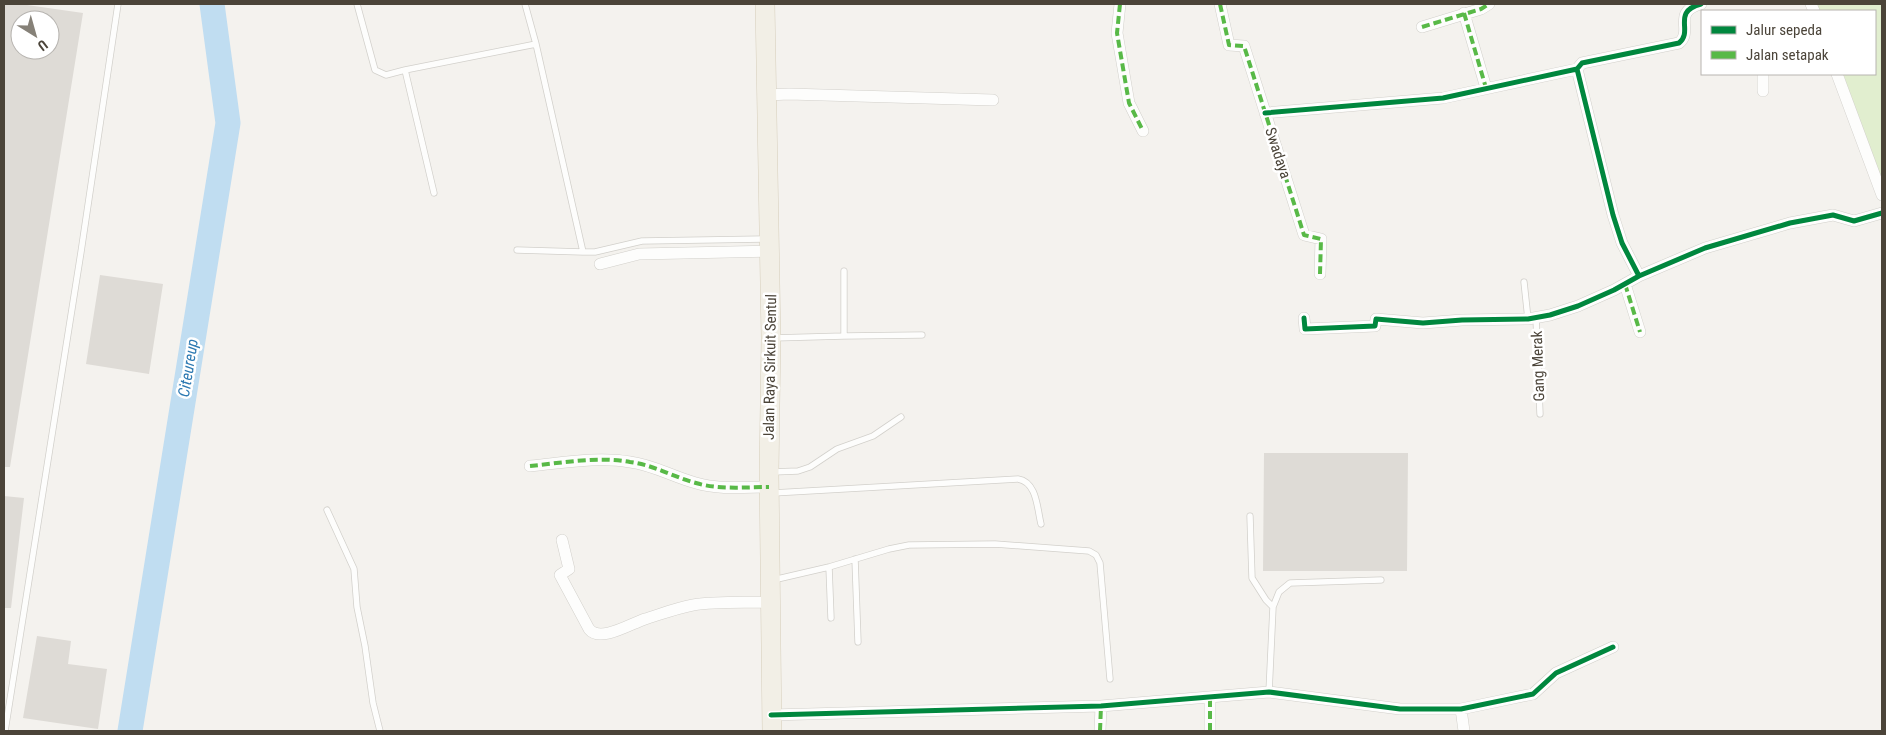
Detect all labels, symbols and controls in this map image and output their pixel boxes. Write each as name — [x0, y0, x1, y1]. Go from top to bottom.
north arrow — [10, 10, 60, 60]
legend — [1701, 10, 1876, 75]
text: Jalur sepeda — [1746, 21, 1822, 39]
text: U — [35, 37, 51, 54]
text: Jalan setapak — [1746, 46, 1829, 64]
street label: Swadaya — [1261, 125, 1295, 181]
street label: Jalan Raya Sirkuit Sentul — [760, 294, 780, 440]
street label: Gang Merak — [1528, 330, 1548, 402]
water label: Citeureup — [174, 338, 202, 398]

